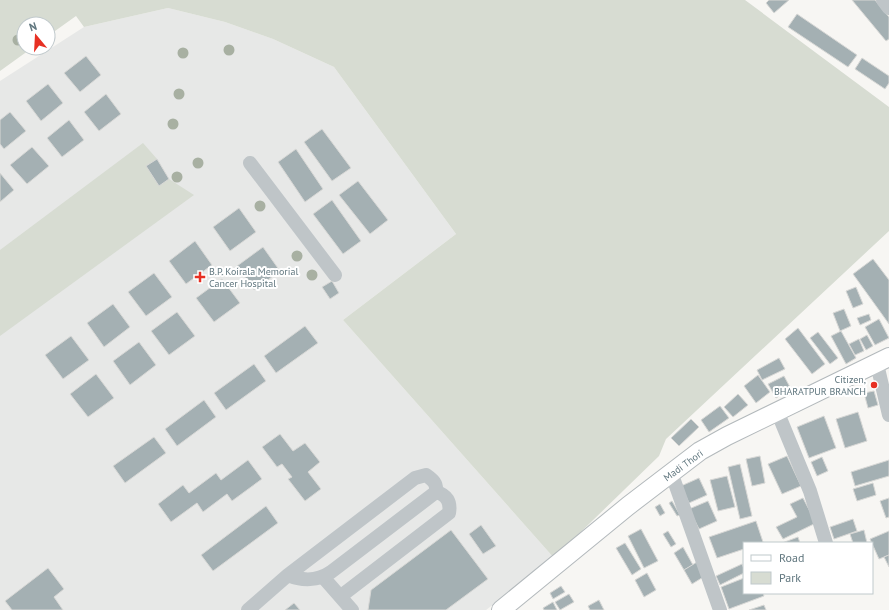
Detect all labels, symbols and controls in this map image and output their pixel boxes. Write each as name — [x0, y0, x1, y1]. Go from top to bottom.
north arrow — [16, 16, 56, 56]
text: N — [27, 19, 39, 34]
place label: B.P. Koirala Memorial Cancer Hospital — [209, 265, 298, 290]
marker: B.P. Koirala Memorial Cancer Hospital — [194, 271, 206, 283]
place label: Citizen, BHARATPUR BRANCH — [774, 373, 866, 398]
marker: Citizen, BHARATPUR BRANCH — [869, 380, 879, 390]
street label: Madi Thori — [661, 447, 706, 484]
legend — [743, 542, 873, 594]
text: Road — [779, 550, 804, 565]
text: Park — [779, 570, 801, 585]

